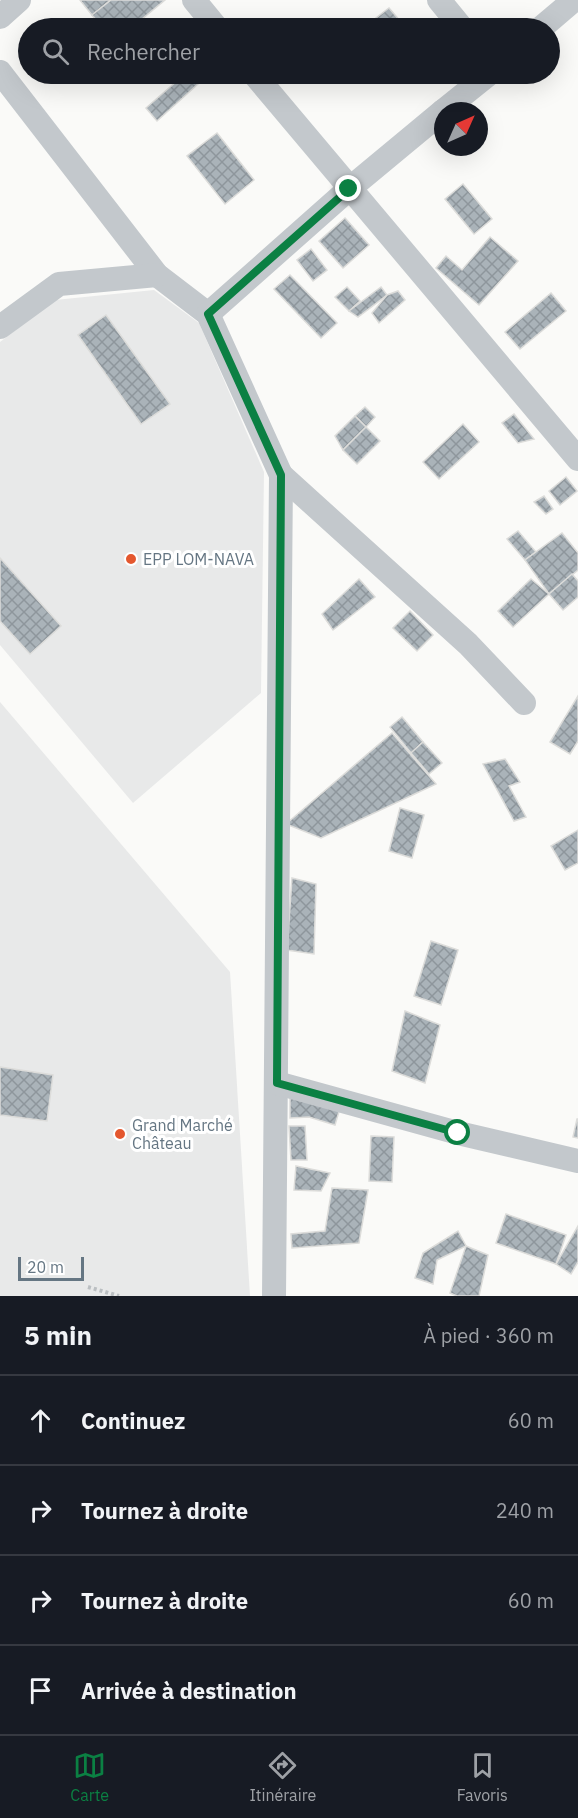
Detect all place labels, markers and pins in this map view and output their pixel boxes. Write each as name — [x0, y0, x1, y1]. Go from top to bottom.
place label: EPP LOM-NAVA — [143, 549, 254, 569]
marker: EPP LOM-NAVA — [124, 552, 138, 566]
place label: Grand Marché Château — [132, 1115, 233, 1153]
marker: Grand Marché Château — [113, 1127, 127, 1141]

